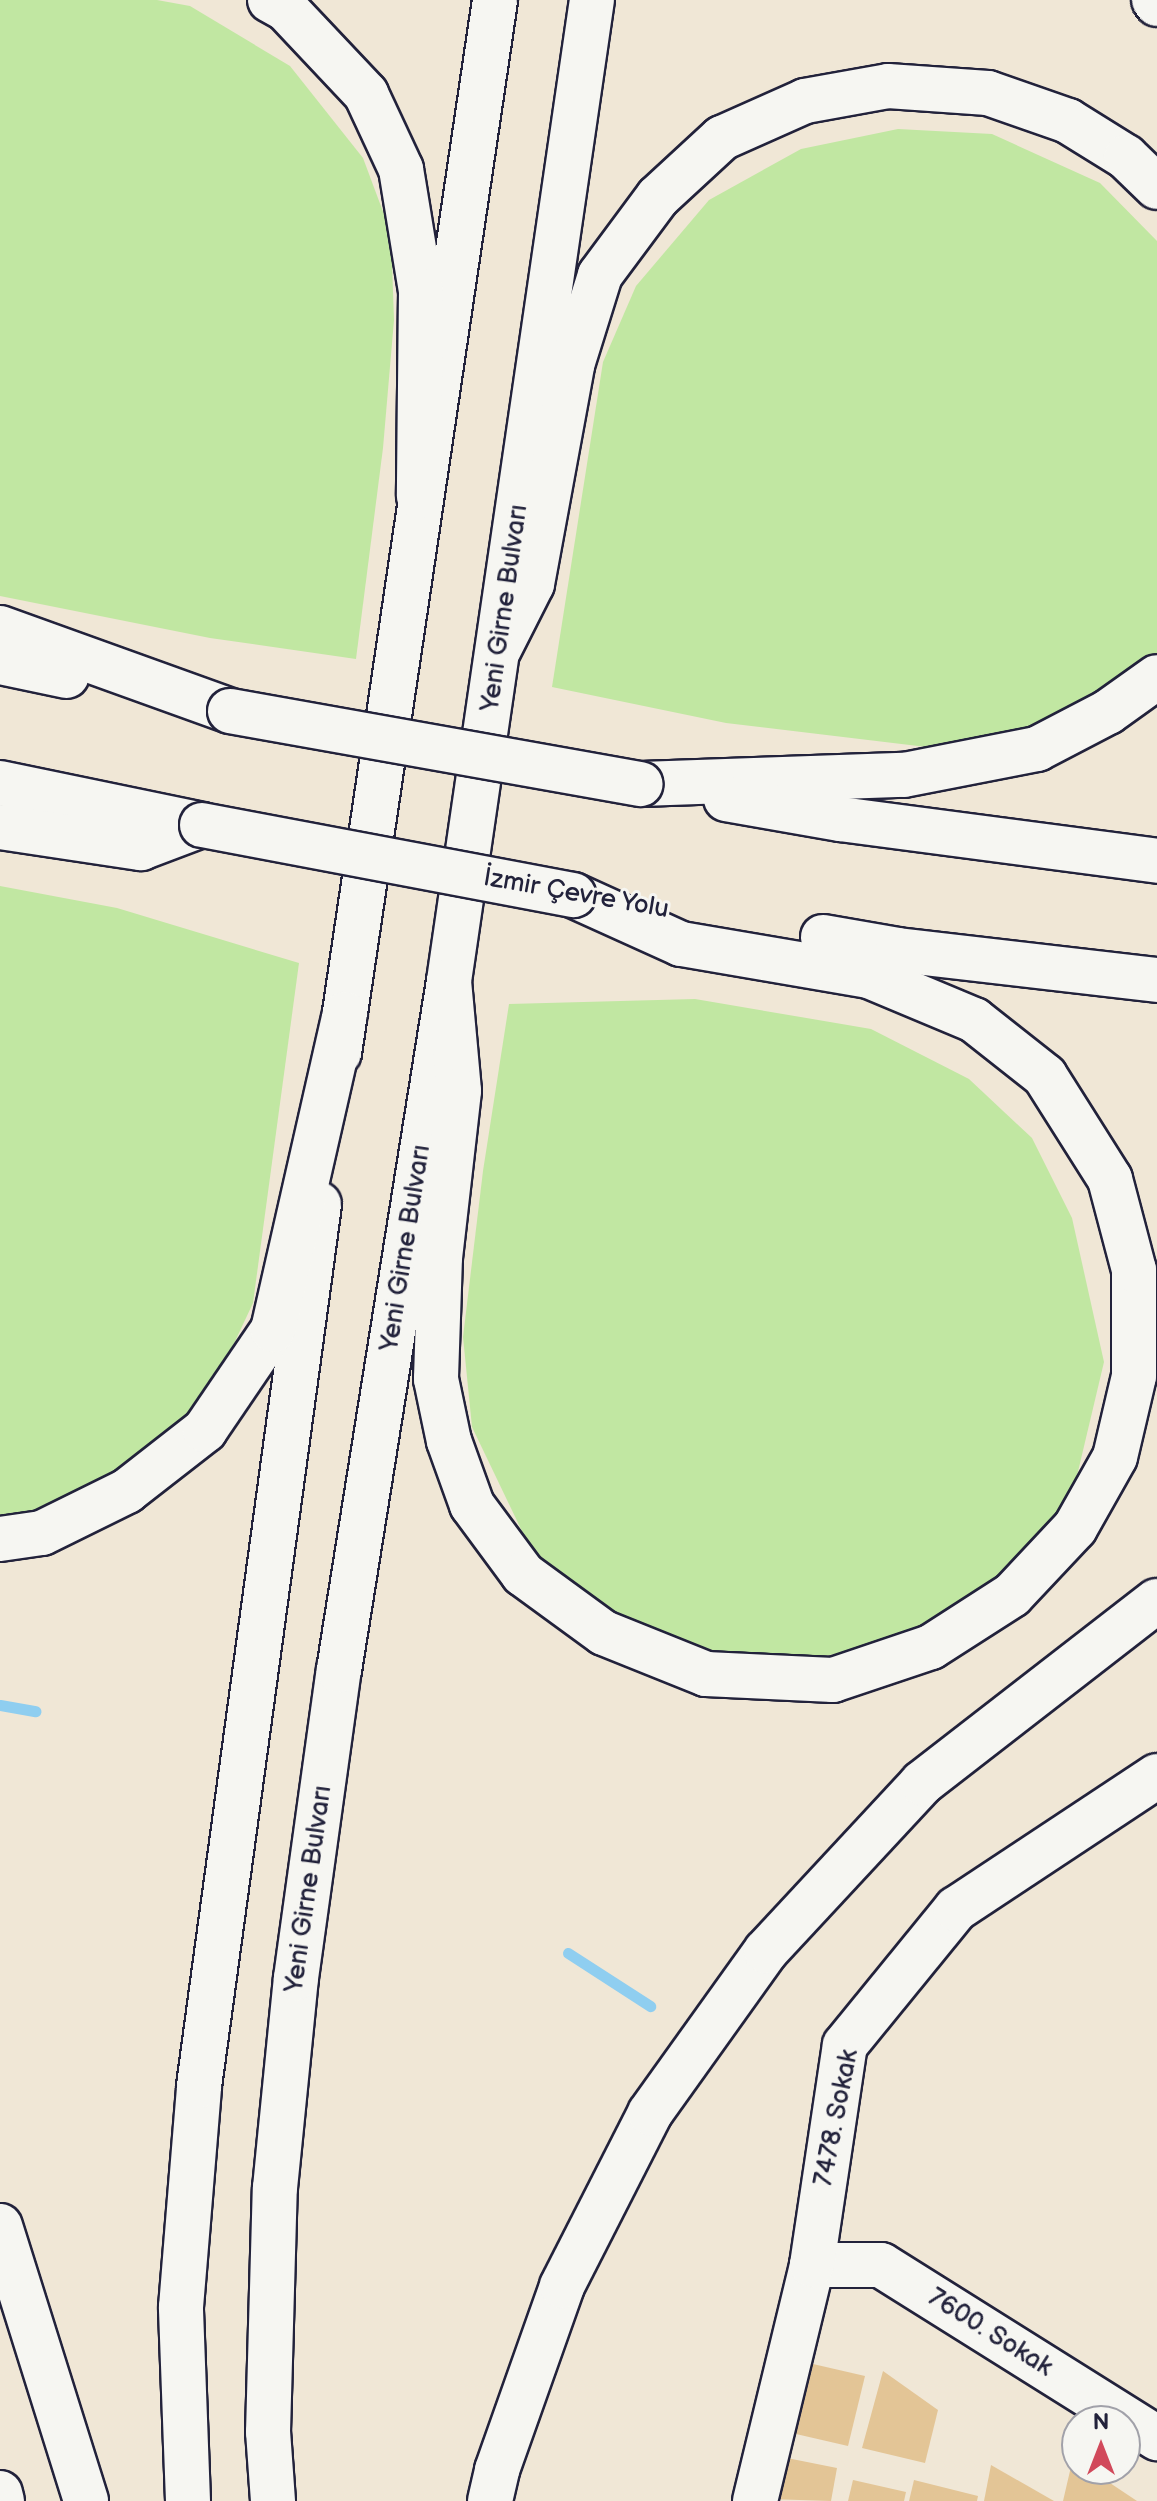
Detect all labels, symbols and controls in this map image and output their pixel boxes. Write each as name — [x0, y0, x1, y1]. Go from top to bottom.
street label: Yeni Girne Bulvarı — [475, 502, 535, 714]
street label: İzmir Çevre Yolu — [480, 862, 672, 926]
street label: Yeni Girne Bulvarı — [374, 1142, 438, 1354]
street label: Yeni Girne Bulvarı — [279, 1783, 339, 1995]
street label: 7478. Sokak — [808, 2047, 866, 2189]
street label: 7600. Sokak — [922, 2282, 1058, 2384]
north arrow — [1061, 2405, 1141, 2485]
text: N — [1093, 2409, 1109, 2436]

